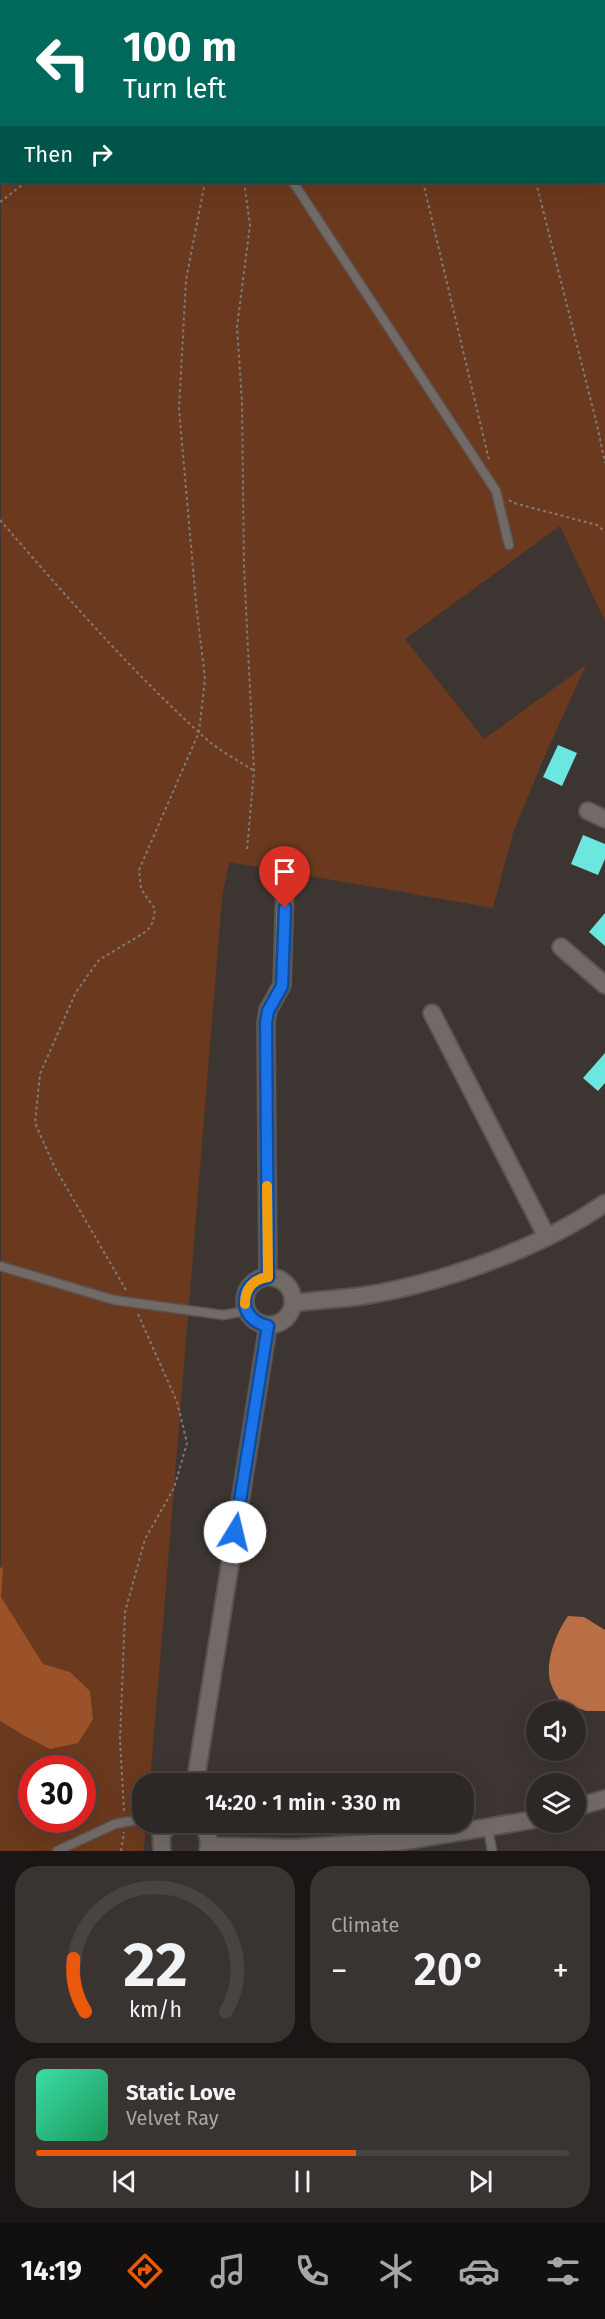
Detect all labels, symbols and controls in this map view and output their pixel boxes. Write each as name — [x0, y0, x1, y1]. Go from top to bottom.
text: 100 m — [123, 22, 237, 72]
icon: left — [24, 24, 102, 102]
text: Turn left — [123, 73, 226, 105]
icon: right — [85, 138, 118, 171]
text: Then — [24, 141, 73, 168]
pin — [259, 846, 310, 908]
icon: arrive — [268, 855, 301, 888]
position arrow — [203, 1500, 267, 1564]
map controls — [526, 1701, 586, 1833]
button: sound — [526, 1701, 586, 1761]
speed limit sign: 30 — [18, 1755, 96, 1833]
button: layers — [526, 1773, 586, 1833]
text: 14:20 · 1 min · 330 m — [205, 1789, 401, 1816]
text: Climate — [331, 1913, 399, 1937]
text: 22 — [123, 1928, 187, 2003]
text: 20° — [414, 1943, 486, 1997]
text: − — [331, 1951, 348, 1991]
text: + — [553, 1951, 569, 1991]
text: km/h — [128, 1997, 182, 2023]
text: Static Love — [126, 2079, 236, 2106]
text: Velvet Ray — [126, 2106, 219, 2130]
icon: previous — [108, 2165, 141, 2198]
icon: pause — [286, 2165, 319, 2198]
icon: next — [464, 2165, 497, 2198]
icon: directions — [124, 2250, 166, 2292]
icon: music — [207, 2250, 249, 2292]
icon: phone — [291, 2250, 333, 2292]
icon: climate — [375, 2250, 417, 2292]
icon: car — [458, 2250, 500, 2292]
icon: filters — [542, 2250, 584, 2292]
text: 14:19 — [21, 2255, 82, 2287]

